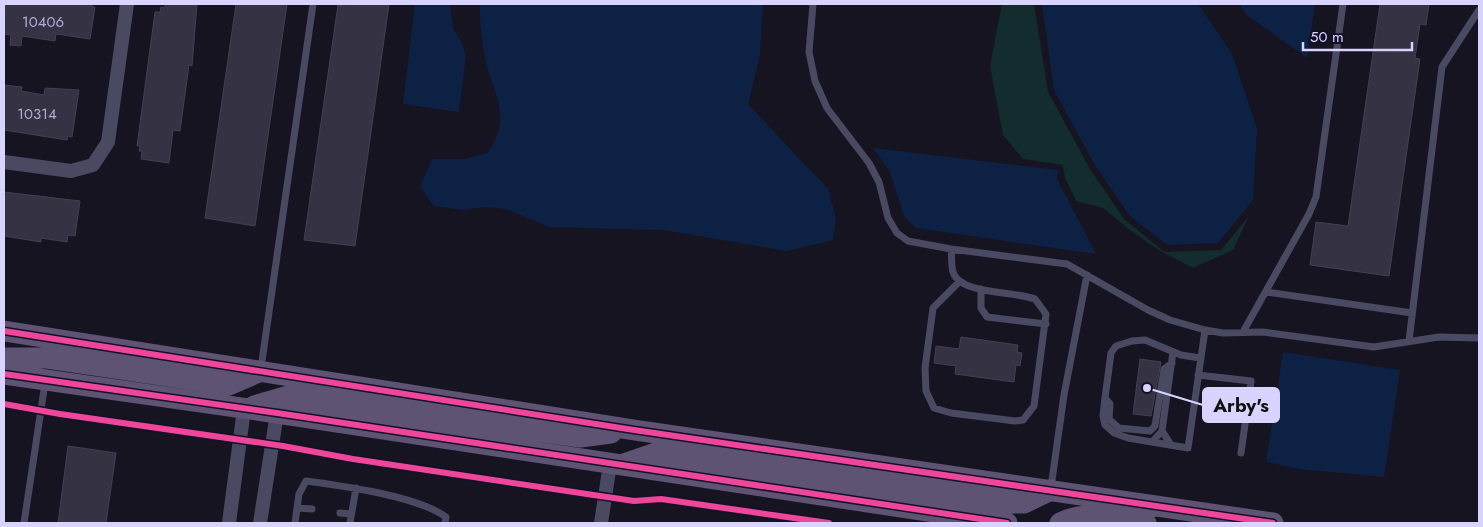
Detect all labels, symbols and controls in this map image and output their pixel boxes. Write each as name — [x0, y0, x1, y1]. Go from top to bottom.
house number: 10406 — [22, 11, 64, 33]
scale bar — [1303, 20, 1412, 52]
text: 50 m — [1310, 26, 1344, 48]
house number: 10314 — [17, 103, 57, 125]
callout: Arby's — [1203, 388, 1279, 422]
text: Arby's — [1212, 392, 1269, 419]

